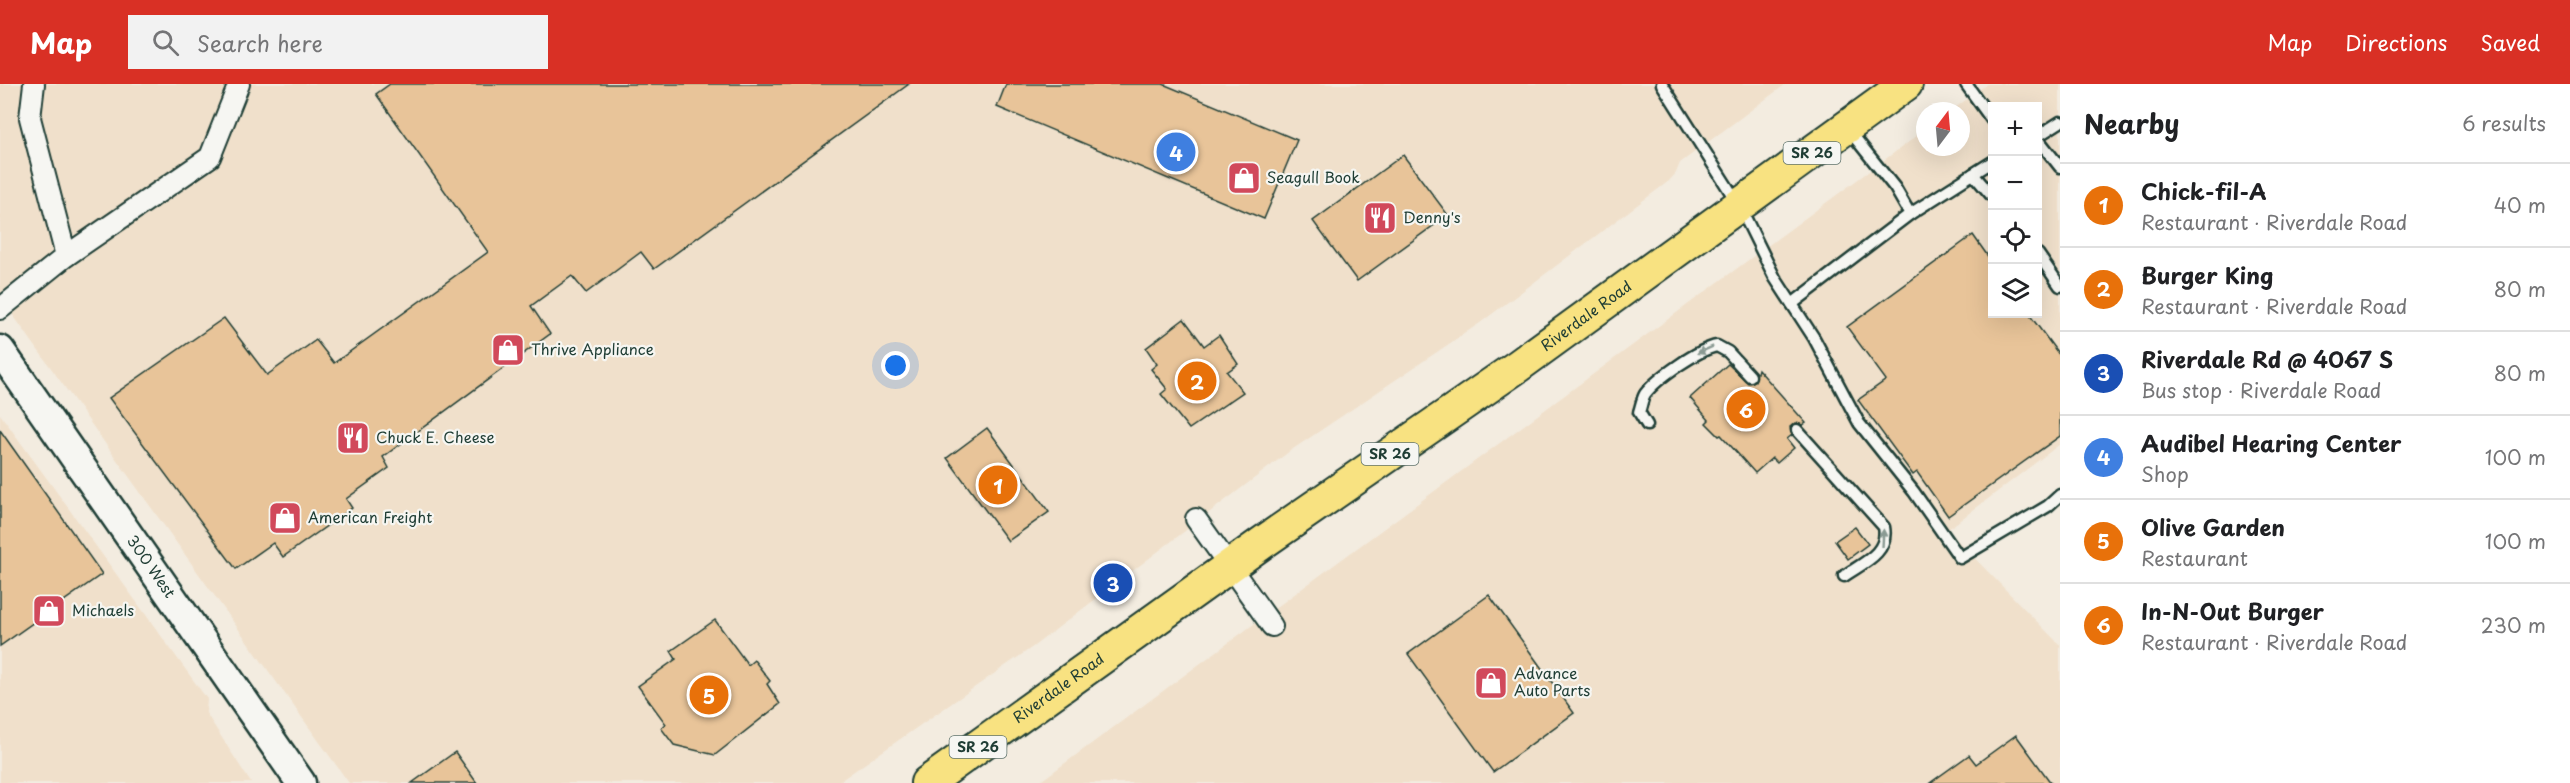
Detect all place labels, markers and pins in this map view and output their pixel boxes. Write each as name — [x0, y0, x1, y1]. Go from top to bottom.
pin: 4 — [1156, 130, 1196, 174]
shop icon: Seagull Book — [1226, 160, 1262, 196]
place label: Seagull Book — [1267, 165, 1360, 188]
restaurant icon: Denny's — [1362, 200, 1398, 236]
place label: Denny's — [1403, 205, 1461, 228]
shop icon: Thrive Appliance — [490, 332, 526, 368]
place label: Thrive Appliance — [531, 337, 654, 360]
pin: 2 — [1178, 358, 1216, 404]
pin: 6 — [1726, 386, 1766, 432]
restaurant icon: Chuck E. Cheese — [335, 420, 371, 456]
place label: Chuck E. Cheese — [376, 425, 495, 448]
pin: 1 — [978, 462, 1018, 508]
shop icon: American Freight — [267, 500, 303, 536]
place label: American Freight — [308, 505, 432, 528]
pin: 3 — [1094, 560, 1132, 606]
shop icon: Michaels — [31, 593, 67, 629]
place label: Michaels — [72, 598, 134, 621]
place label: Advance Auto Parts — [1514, 661, 1590, 701]
shop icon: Advance Auto Parts — [1473, 665, 1509, 701]
pin: 5 — [690, 672, 728, 718]

